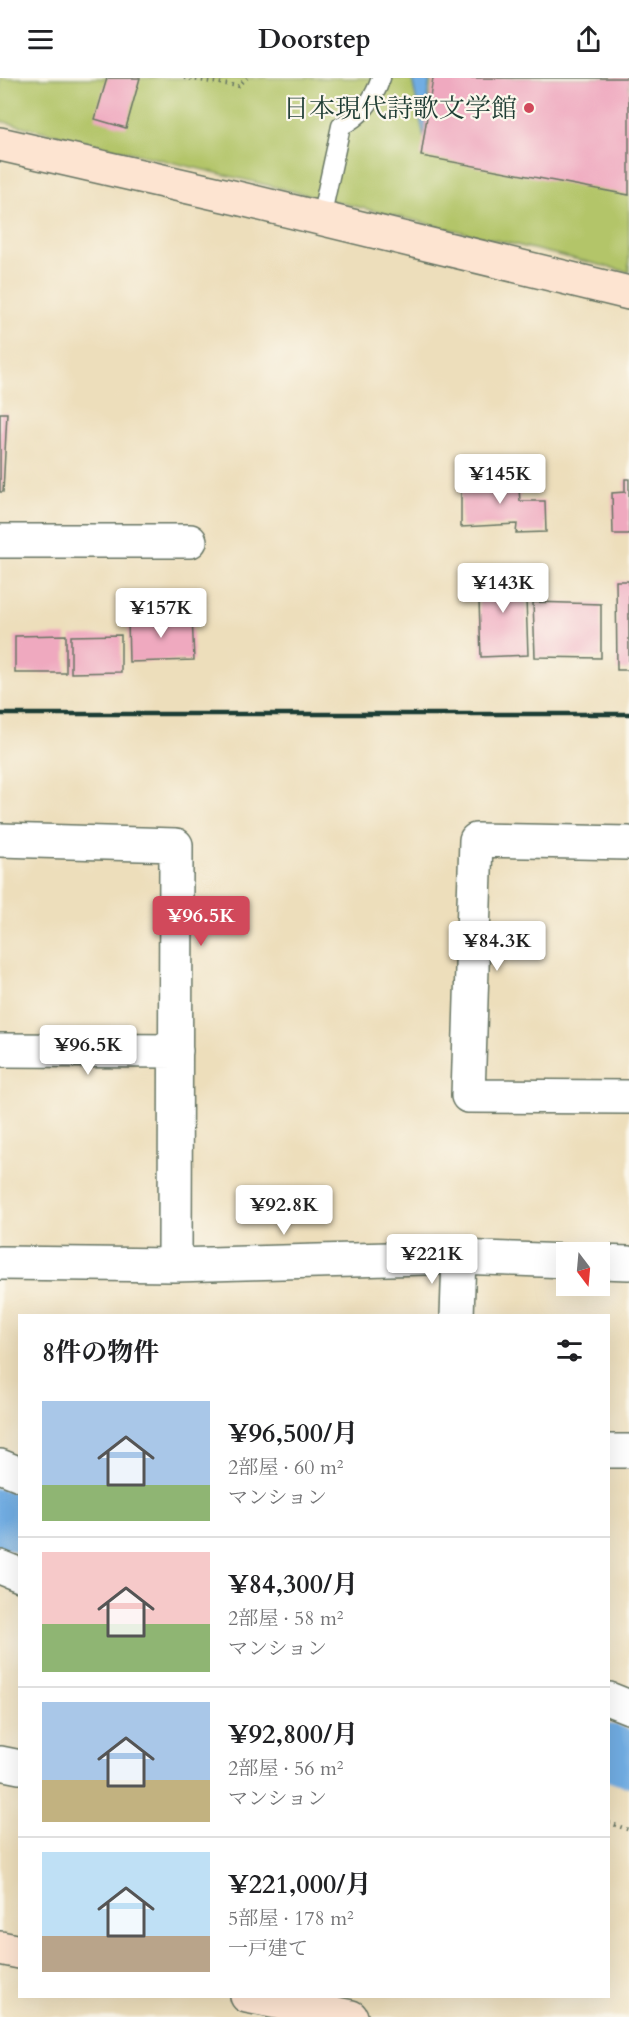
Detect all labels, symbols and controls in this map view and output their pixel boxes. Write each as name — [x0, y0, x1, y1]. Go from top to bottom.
text: Doorstep — [258, 21, 371, 58]
icon: menu — [24, 23, 57, 56]
icon: share — [572, 23, 605, 56]
place label: 日本現代詩歌文学館 — [283, 91, 517, 126]
marker: 日本現代詩歌文学館 — [522, 101, 536, 115]
pin: ¥145K — [458, 454, 542, 505]
text: ¥145K — [469, 460, 531, 487]
pin: ¥143K — [461, 563, 545, 614]
text: ¥143K — [472, 569, 534, 596]
pin: ¥157K — [119, 588, 203, 639]
text: ¥157K — [130, 594, 192, 621]
pin: ¥96.5K — [152, 896, 250, 947]
text: ¥96.5K — [167, 902, 235, 929]
pin: ¥84.3K — [448, 921, 546, 972]
text: ¥84.3K — [463, 927, 531, 954]
pin: ¥96.5K — [39, 1025, 137, 1076]
text: ¥96.5K — [54, 1031, 122, 1058]
pin: ¥92.8K — [235, 1185, 333, 1236]
text: ¥92.8K — [250, 1191, 318, 1218]
pin: ¥221K — [390, 1234, 474, 1285]
text: ¥221K — [401, 1240, 463, 1267]
north arrow — [556, 1242, 610, 1296]
map controls — [556, 1242, 610, 1296]
icon: filters — [553, 1334, 586, 1367]
text: 8件の物件 — [42, 1335, 159, 1370]
text: ¥96,500/月 — [228, 1416, 358, 1451]
icon: home — [90, 1425, 162, 1497]
text: 2部屋 · 60 m² — [228, 1454, 344, 1481]
text: マンション — [228, 1484, 327, 1511]
text: ¥84,300/月 — [228, 1567, 358, 1602]
icon: home — [90, 1576, 162, 1648]
text: 2部屋 · 58 m² — [228, 1605, 344, 1632]
text: マンション — [228, 1635, 327, 1662]
text: ¥92,800/月 — [228, 1717, 358, 1752]
icon: home — [90, 1726, 162, 1798]
text: 2部屋 · 56 m² — [228, 1755, 344, 1782]
text: マンション — [228, 1785, 327, 1812]
text: ¥221,000/月 — [228, 1867, 371, 1902]
icon: home — [90, 1876, 162, 1948]
text: 5部屋 · 178 m² — [228, 1905, 354, 1932]
text: 一戸建て — [228, 1935, 308, 1962]

